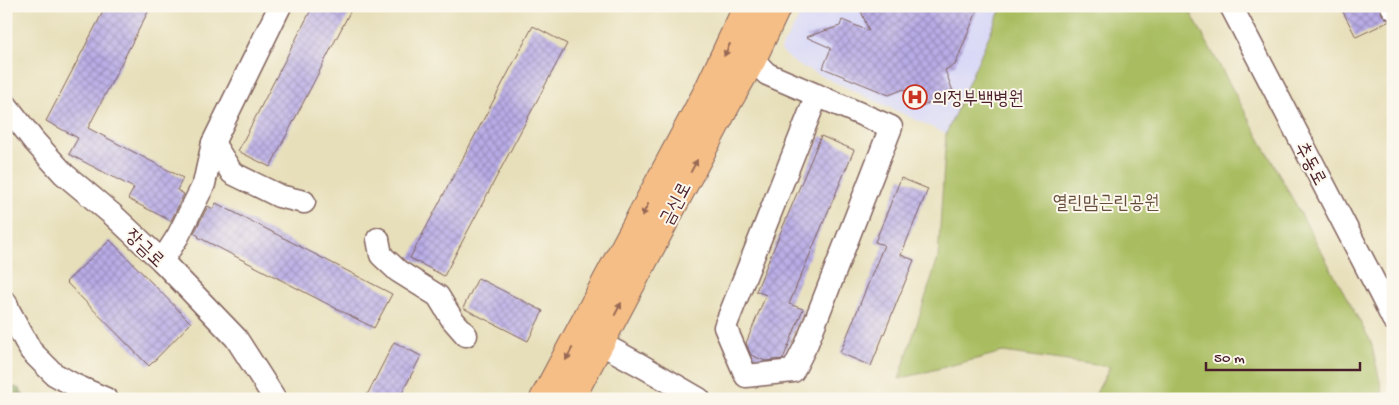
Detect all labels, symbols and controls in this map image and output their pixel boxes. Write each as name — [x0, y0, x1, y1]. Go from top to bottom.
one-way arrow — [723, 43, 731, 57]
hospital icon: 의정부백병원 — [902, 84, 928, 110]
place label: 의정부백병원 — [932, 89, 1024, 112]
street label: 추동로 — [1288, 139, 1330, 190]
one-way arrow — [690, 158, 698, 173]
street label: 금신로 — [656, 179, 698, 230]
park label: 열린맘근린공원 — [1052, 193, 1160, 216]
one-way arrow — [641, 203, 649, 217]
street label: 장금로 — [119, 225, 168, 274]
one-way arrow — [614, 302, 622, 316]
scale bar — [1206, 340, 1360, 372]
one-way arrow — [565, 346, 573, 361]
text: 50 m — [1214, 350, 1245, 368]

